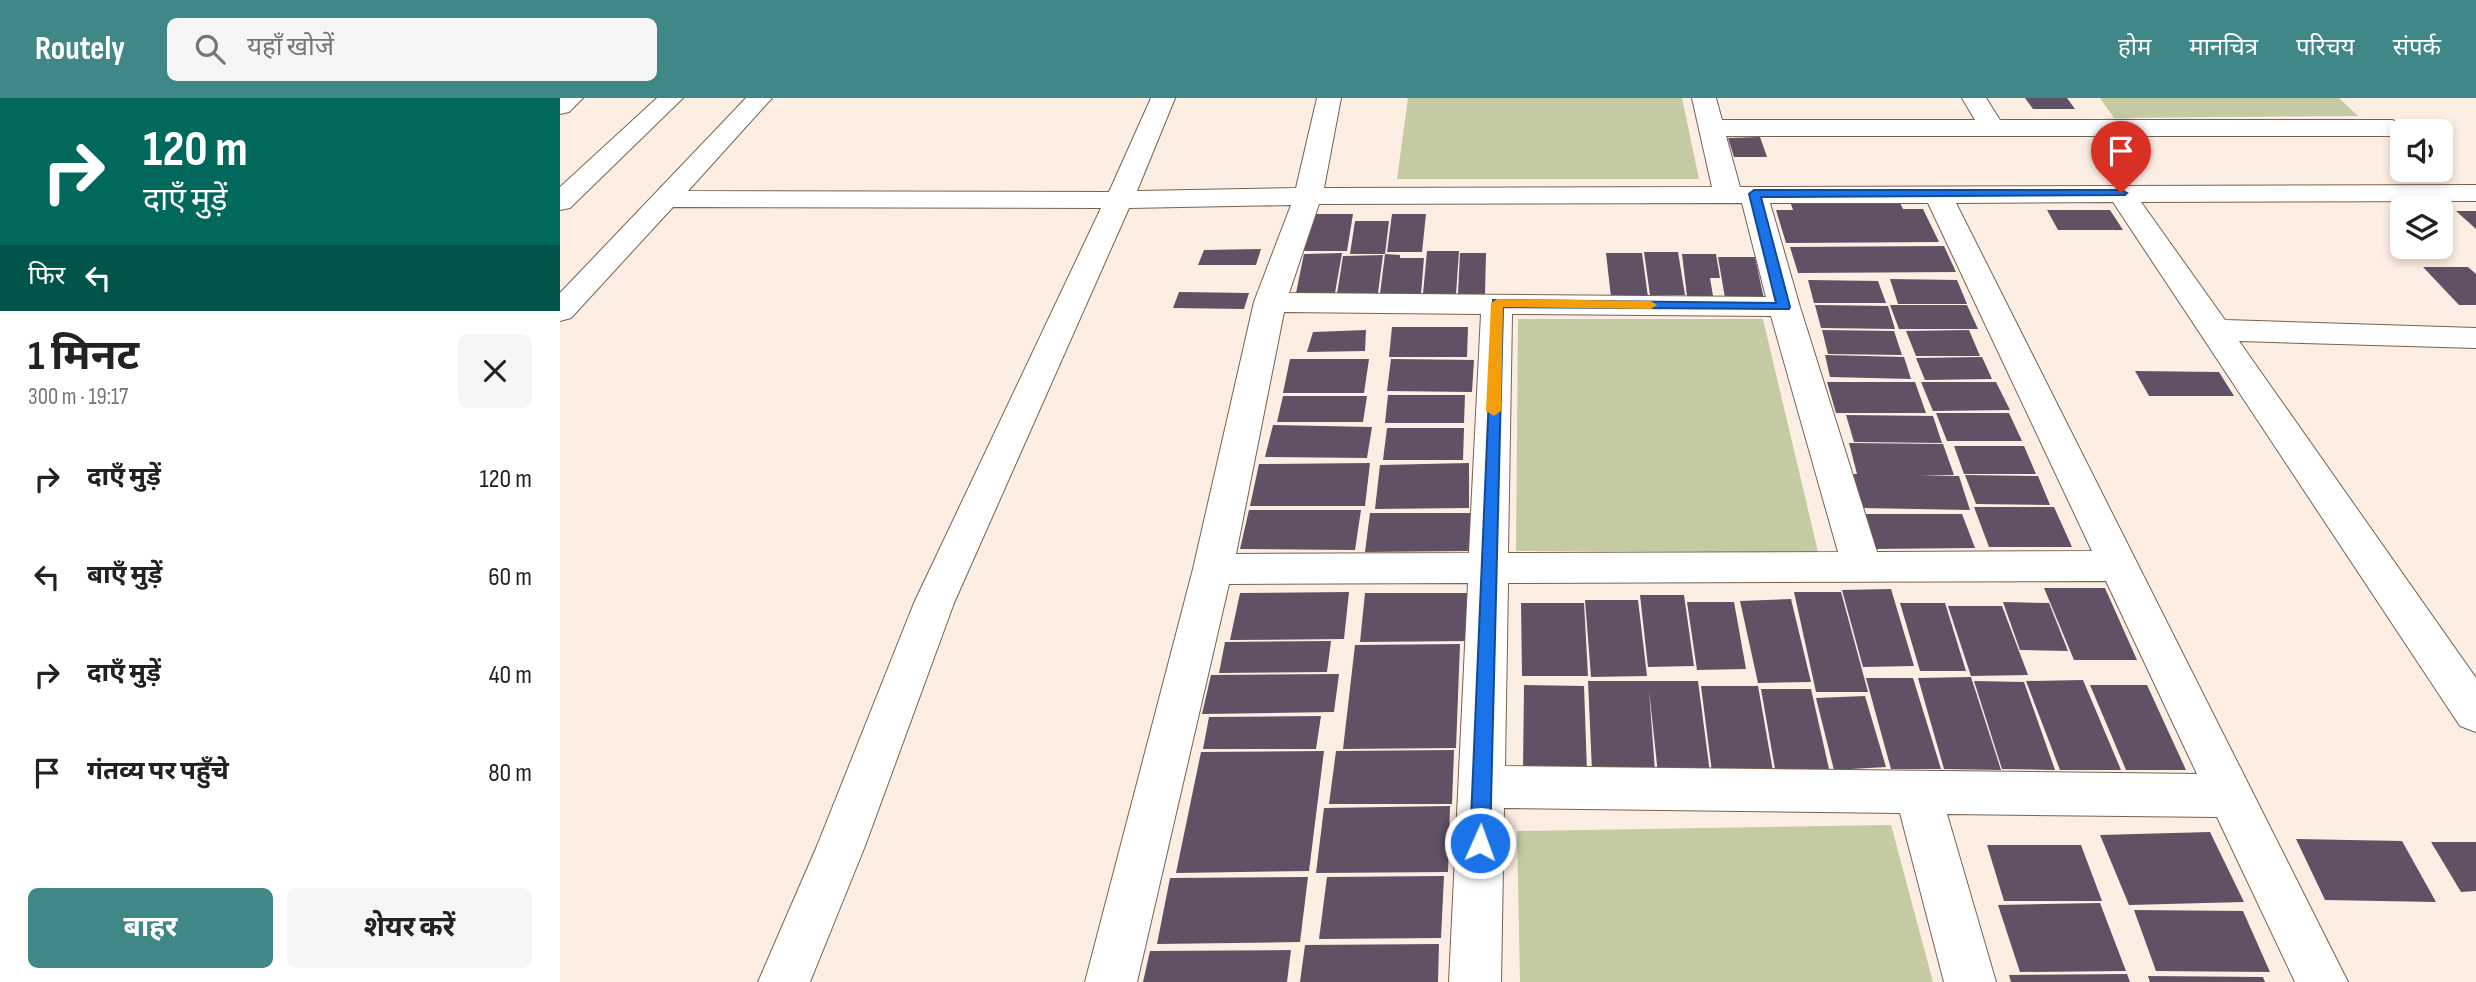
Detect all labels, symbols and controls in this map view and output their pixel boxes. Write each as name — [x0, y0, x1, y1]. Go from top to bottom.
search box — [167, 18, 657, 81]
text: Routely — [35, 29, 125, 69]
icon: search — [191, 30, 229, 68]
text: यहाँ खोजें — [247, 32, 334, 63]
text: होम — [2118, 33, 2151, 62]
text: मानचित्र — [2189, 33, 2258, 62]
text: परिचय — [2296, 33, 2355, 62]
text: संपर्क — [2393, 33, 2441, 62]
map controls — [2390, 119, 2453, 259]
button: sound — [2390, 119, 2453, 182]
text: 120 m — [143, 121, 248, 180]
pin — [2091, 121, 2151, 193]
icon: right — [28, 126, 119, 217]
icon: arrive — [2102, 132, 2140, 170]
text: दाएँ मुड़ें — [143, 181, 227, 220]
button: layers — [2390, 196, 2453, 259]
icon: left — [79, 259, 117, 297]
text: फिर — [28, 261, 65, 292]
text: 1 मिनट — [28, 331, 139, 382]
button: close — [458, 334, 532, 408]
text: 300 m · 19:17 — [28, 383, 128, 411]
icon: right — [28, 460, 66, 498]
text: दाएँ मुड़ें — [87, 462, 161, 493]
text: 120 m — [479, 464, 532, 495]
icon: left — [28, 558, 66, 596]
text: बाएँ मुड़ें — [87, 560, 162, 591]
text: 60 m — [488, 562, 532, 593]
icon: right — [28, 656, 66, 694]
text: दाएँ मुड़ें — [87, 658, 161, 689]
text: 40 m — [489, 660, 532, 691]
icon: arrive — [28, 754, 66, 792]
text: गंतव्य पर पहुँचे — [87, 756, 229, 787]
text: 80 m — [488, 758, 532, 789]
position arrow — [1443, 806, 1517, 880]
button: बाहर — [28, 888, 273, 968]
button: शेयर करें — [287, 888, 532, 968]

